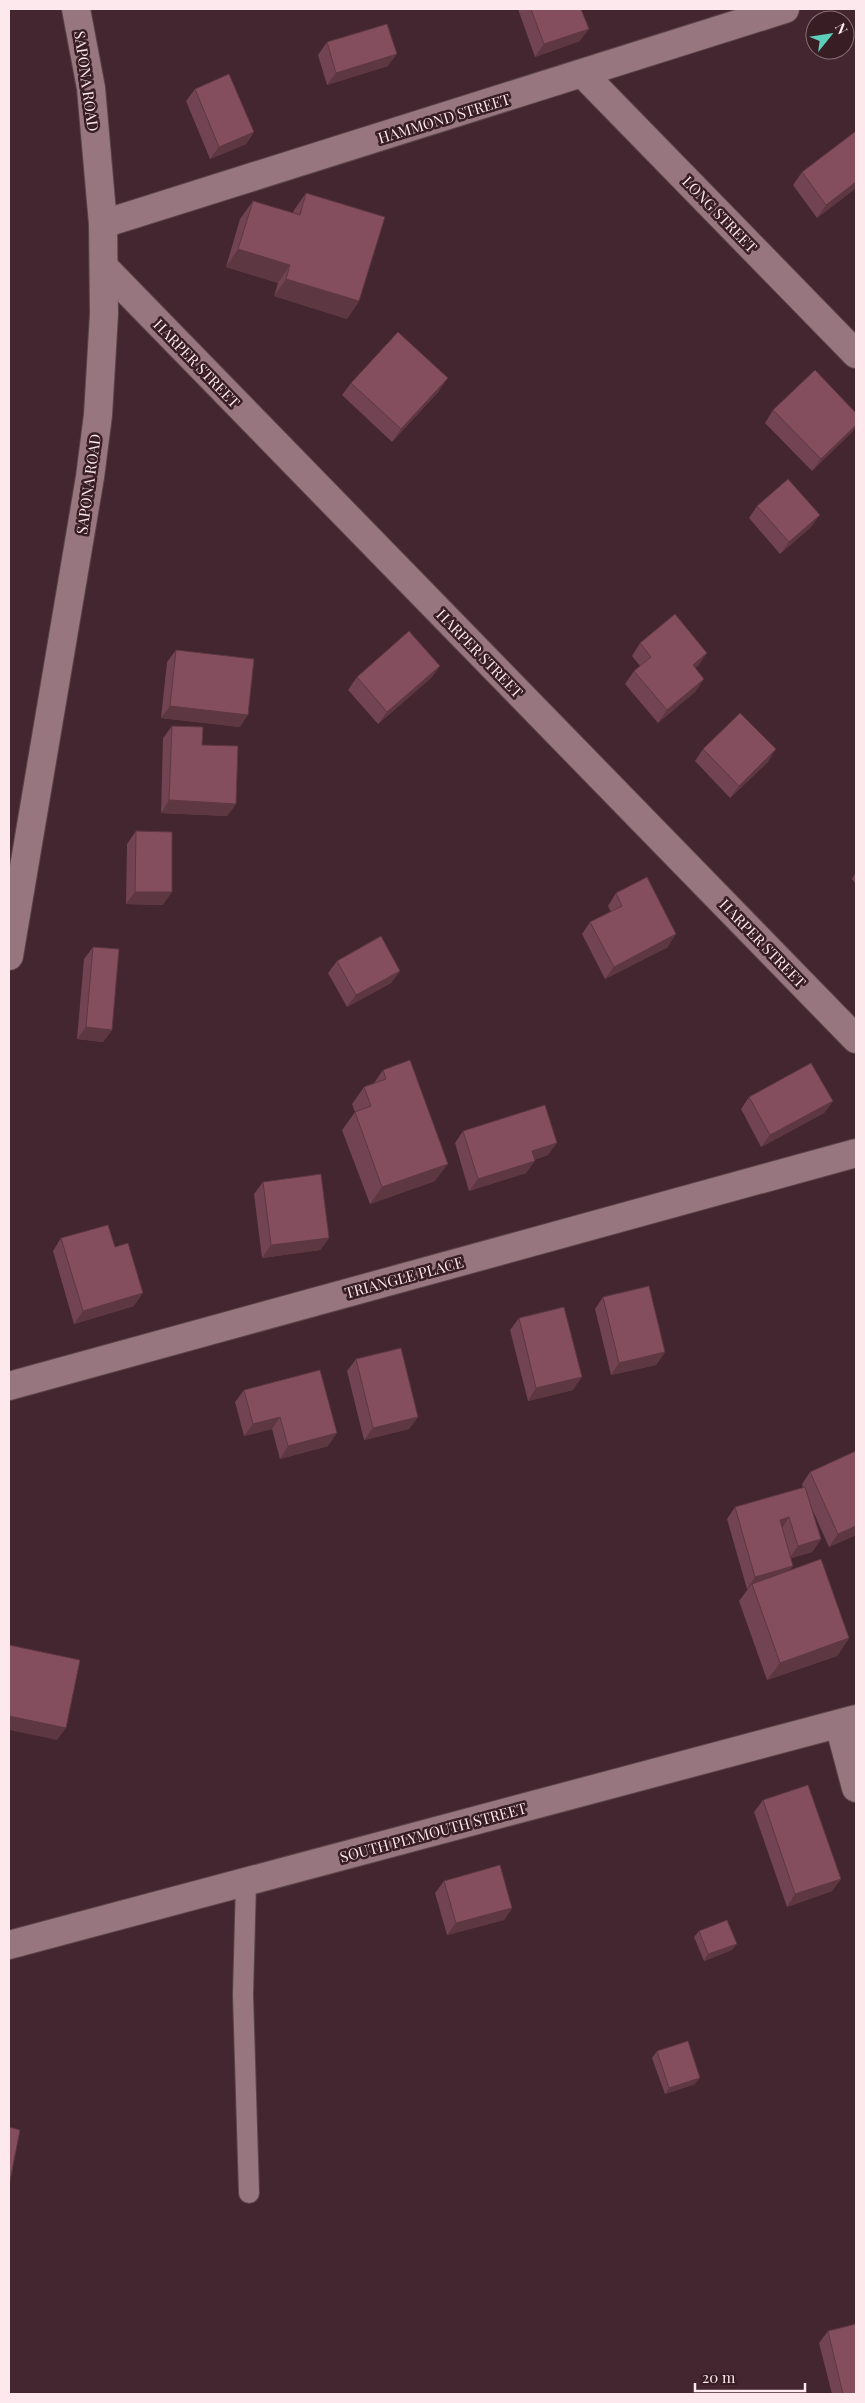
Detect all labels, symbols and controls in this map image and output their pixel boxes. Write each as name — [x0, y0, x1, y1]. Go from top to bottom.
north arrow — [805, 10, 855, 60]
text: N — [831, 19, 852, 37]
street label: SAPONA ROAD — [70, 29, 104, 133]
street label: HAMMOND STREET — [375, 88, 513, 148]
street label: LONG STREET — [678, 171, 762, 257]
street label: HARPER STREET — [149, 314, 245, 412]
street label: SAPONA ROAD — [71, 432, 105, 536]
street label: HARPER STREET — [432, 604, 528, 702]
street label: HARPER STREET — [715, 894, 811, 992]
street label: TRIANGLE PLACE — [342, 1252, 466, 1302]
street label: SOUTH PLYMOUTH STREET — [337, 1797, 529, 1867]
scale bar — [695, 2360, 805, 2392]
text: 20 m — [702, 2367, 736, 2387]

